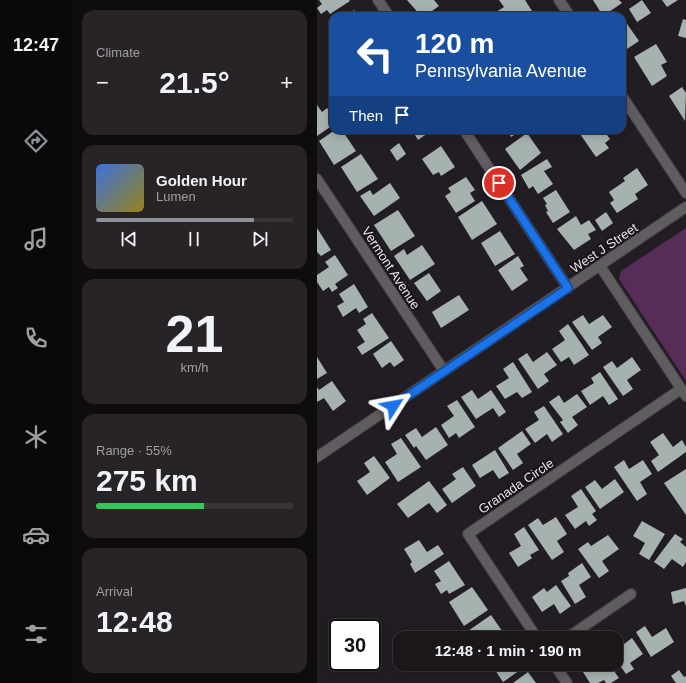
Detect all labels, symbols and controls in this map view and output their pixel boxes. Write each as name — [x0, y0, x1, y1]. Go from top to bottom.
icon: left — [349, 28, 401, 80]
text: 120 m — [415, 28, 494, 59]
text: 12:47 — [13, 35, 59, 55]
text: Climate — [96, 45, 140, 60]
text: Pennsylvania Avenue — [415, 61, 587, 81]
text: 21.5° — [159, 66, 230, 99]
text: − — [96, 70, 109, 95]
text: + — [280, 70, 293, 95]
icon: arrive — [391, 104, 413, 126]
text: Then — [349, 107, 383, 124]
icon: directions — [22, 127, 50, 155]
pin — [482, 166, 516, 200]
text: Golden Hour — [156, 172, 247, 189]
icon: arrive — [488, 172, 510, 194]
text: Lumen — [156, 189, 196, 204]
street label: West J Street — [568, 220, 641, 276]
street label: Vermont Avenue — [359, 224, 423, 312]
icon: music — [22, 225, 50, 253]
icon: previous — [118, 228, 140, 250]
icon: pause — [183, 228, 205, 250]
icon: next — [249, 228, 271, 250]
text: 21 — [166, 305, 223, 363]
icon: phone — [22, 324, 50, 352]
text: km/h — [180, 360, 209, 375]
position arrow — [372, 385, 414, 427]
icon: climate — [22, 423, 50, 451]
text: Range · 55% — [96, 443, 172, 458]
street label: Granada Circle — [476, 455, 556, 517]
text: 275 km — [96, 464, 198, 497]
icon: car — [22, 521, 50, 549]
text: Arrival — [96, 584, 133, 599]
text: 12:48 — [96, 605, 173, 638]
speed limit sign: 30 — [329, 619, 381, 671]
icon: filters — [22, 620, 50, 648]
text: 12:48 · 1 min · 190 m — [435, 642, 581, 659]

